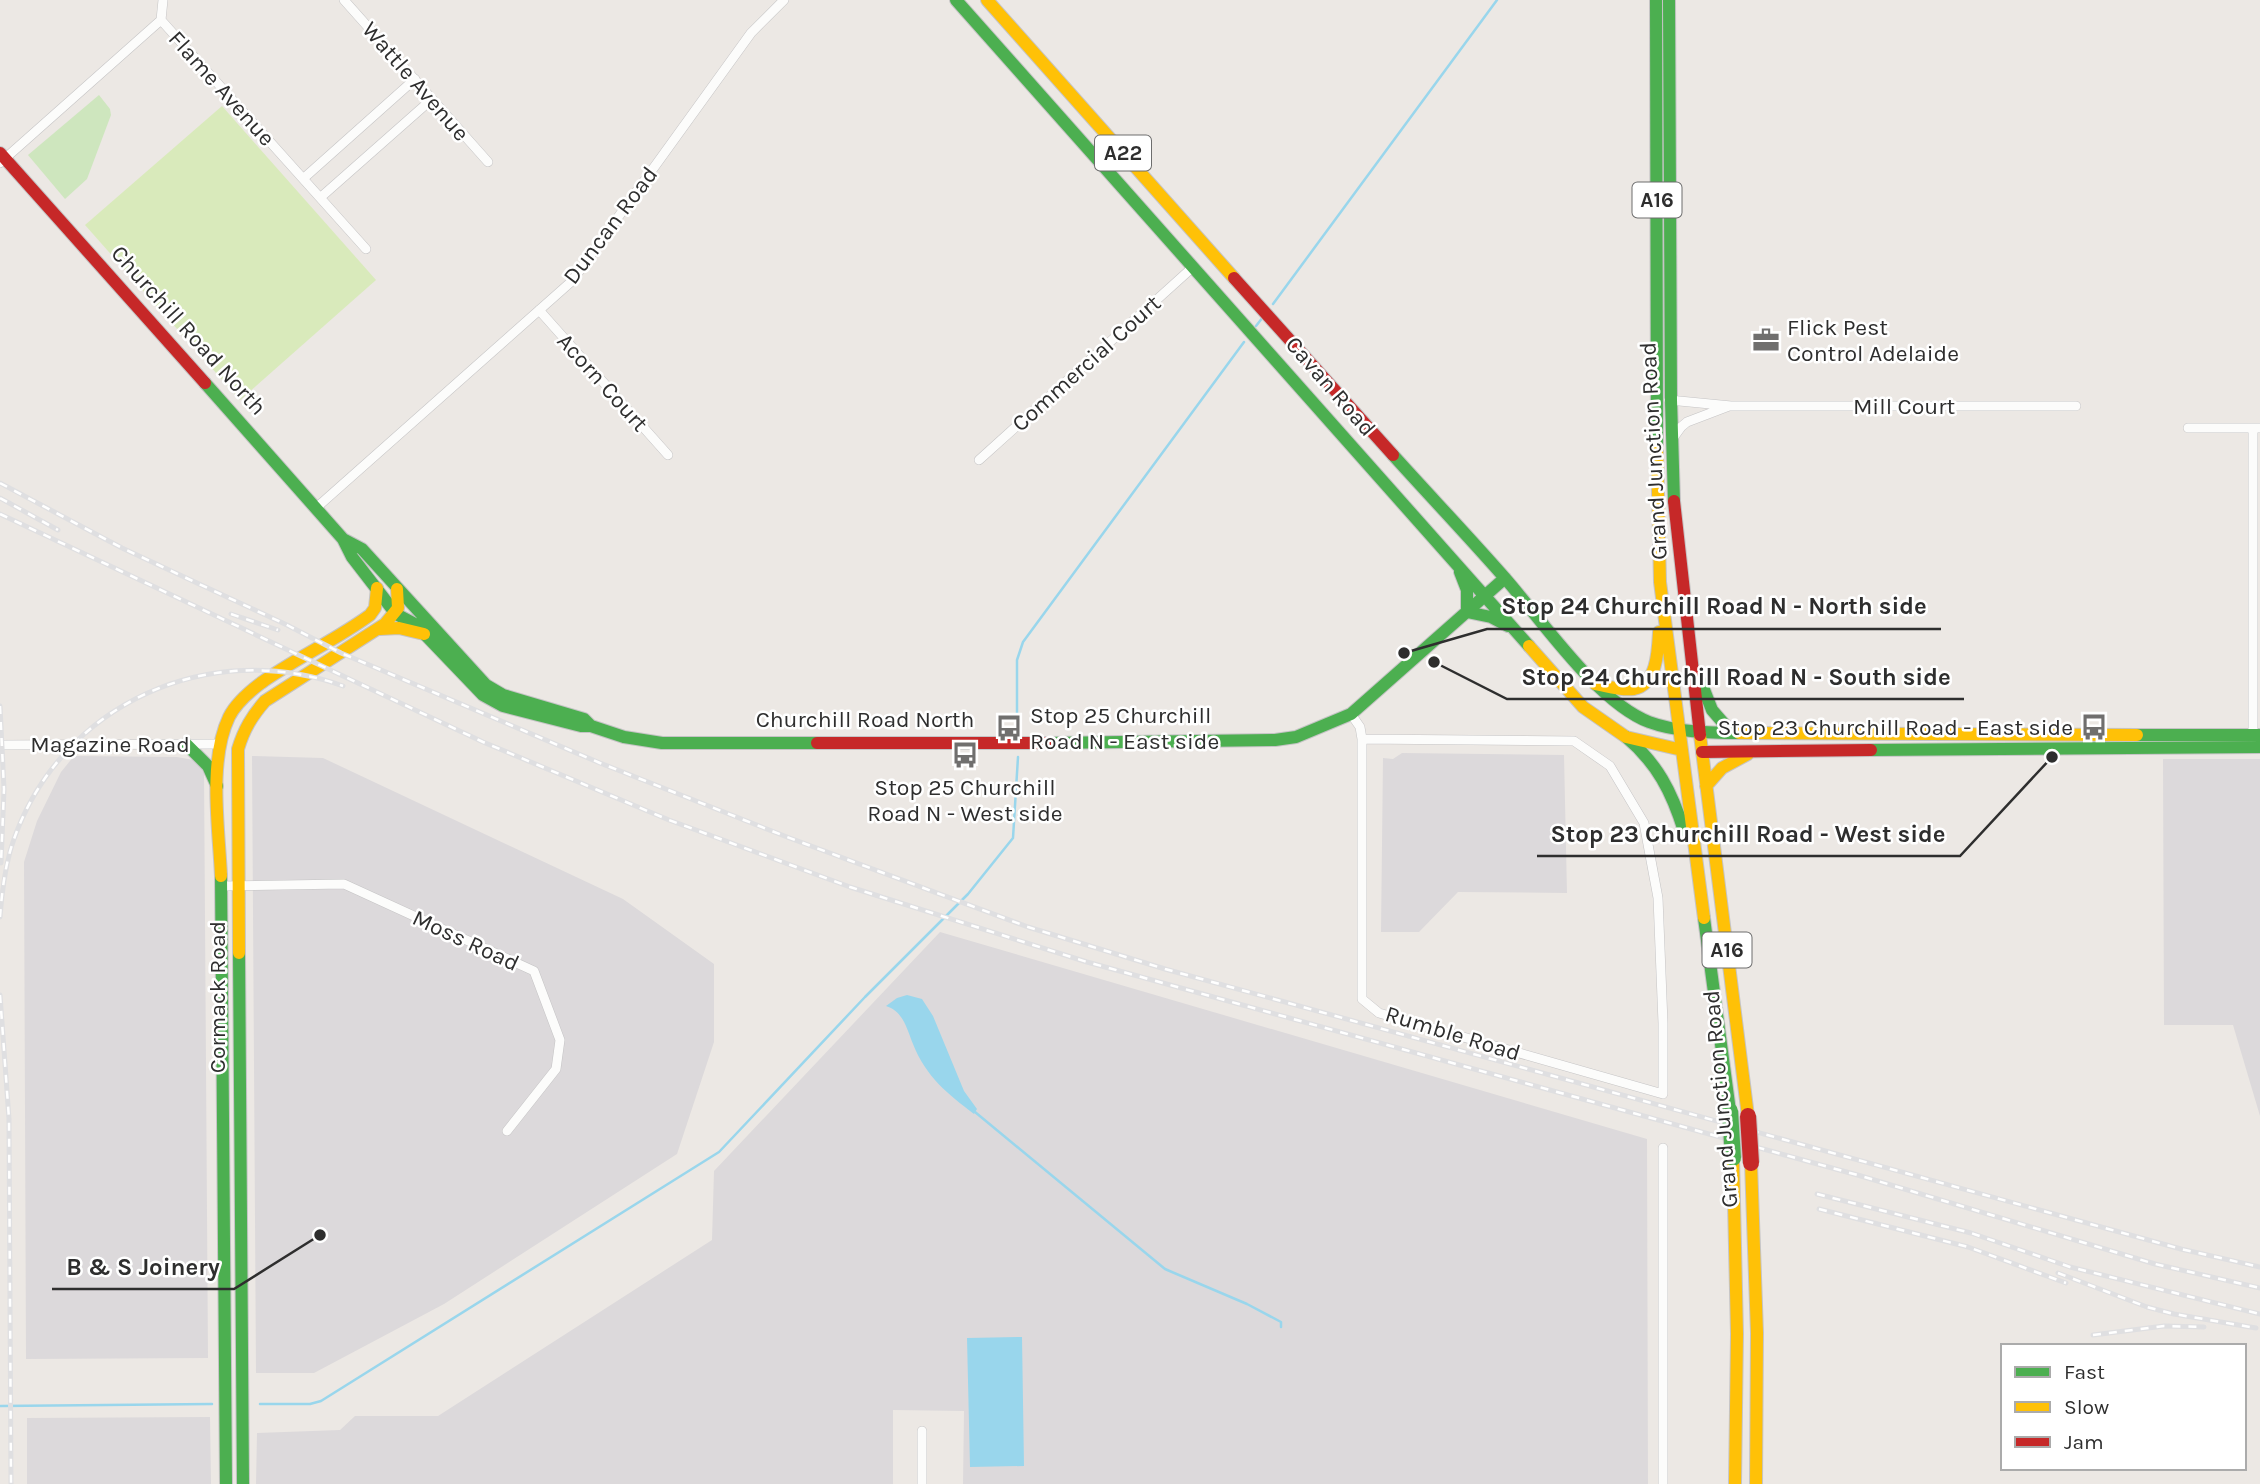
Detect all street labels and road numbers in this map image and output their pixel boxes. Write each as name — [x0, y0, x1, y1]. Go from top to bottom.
street label: Wattle Avenue — [356, 16, 475, 146]
street label: Flame Avenue — [163, 25, 280, 151]
road number: A22 — [1095, 136, 1151, 170]
street label: Duncan Road — [558, 161, 663, 289]
road number: A16 — [1632, 182, 1682, 218]
street label: Churchill Road North — [105, 240, 272, 421]
street label: Commercial Court — [1006, 289, 1166, 437]
street label: Acorn Court — [551, 328, 654, 437]
street label: Cavan Road — [1280, 331, 1381, 442]
street label: Grand Junction Road — [1634, 341, 1673, 561]
street label: Mill Court — [1853, 393, 1955, 420]
street label: Churchill Road North — [756, 706, 974, 733]
street label: Magazine Road — [30, 731, 190, 758]
street label: Moss Road — [408, 904, 523, 977]
street label: Cormack Road — [204, 921, 231, 1073]
road number: A16 — [1702, 932, 1752, 968]
street label: Grand Junction Road — [1698, 989, 1743, 1209]
street label: Rumble Road — [1382, 1000, 1524, 1067]

